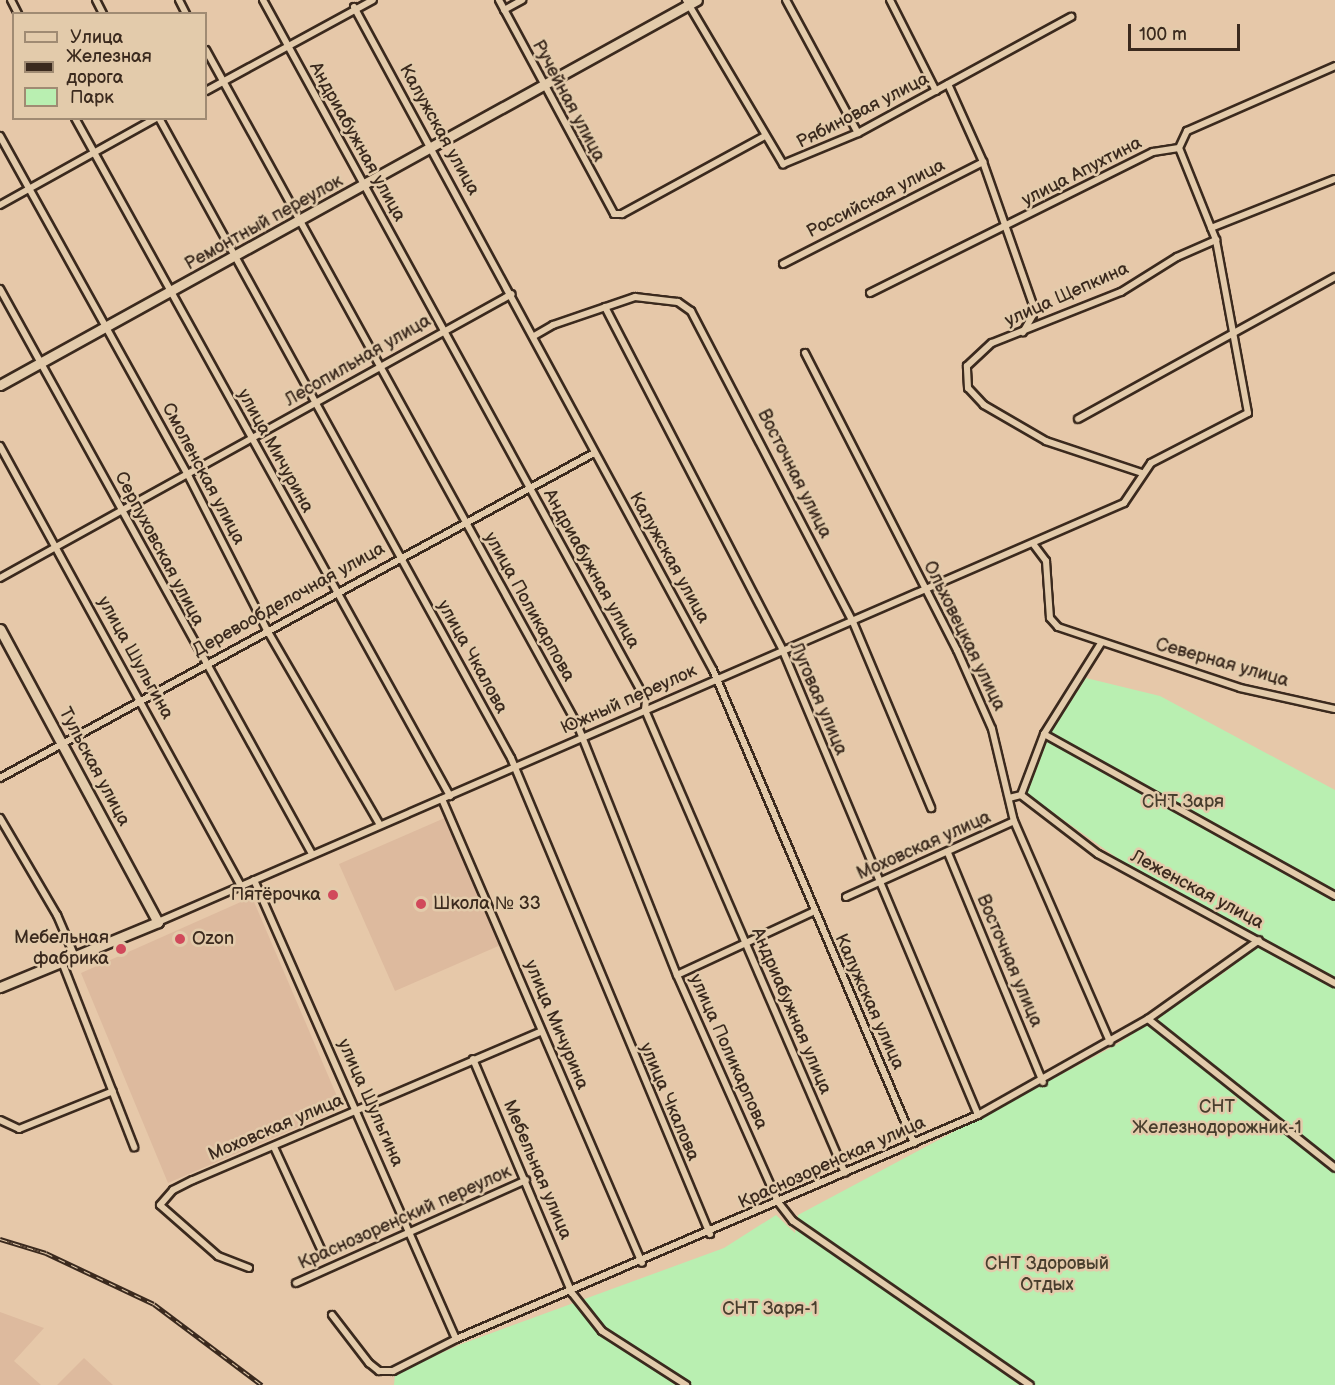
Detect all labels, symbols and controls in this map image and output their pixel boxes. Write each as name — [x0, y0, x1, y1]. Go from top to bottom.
legend — [12, 12, 207, 120]
scale bar — [1131, 12, 1244, 50]
text: 100 m — [1139, 24, 1187, 45]
text: Улица — [70, 27, 123, 48]
street label: Ручейная улица — [527, 36, 609, 166]
text: Железная дорога — [66, 46, 152, 88]
street label: Андриабужная улица — [304, 58, 410, 226]
street label: Калужская улица — [394, 61, 484, 199]
street label: Рябиновая улица — [793, 68, 933, 154]
text: Парк — [70, 87, 114, 108]
street label: улица Апухтина — [1018, 132, 1146, 212]
street label: Российская улица — [803, 155, 949, 243]
street label: Ремонтный переулок — [181, 171, 347, 275]
street label: улица Щепкина — [1002, 258, 1132, 332]
street label: Лесопильная улица — [281, 310, 435, 412]
street label: улица Мичурина — [232, 385, 318, 517]
street label: Смоленская улица — [157, 400, 249, 548]
street label: Восточная улица — [752, 406, 836, 542]
street label: Серпуховская улица — [109, 468, 209, 630]
street label: Андриабужная улица — [538, 485, 644, 653]
street label: Калужская улица — [624, 489, 714, 627]
street label: улица Поликарпова — [479, 528, 579, 686]
street label: Деревообделочная улица — [189, 538, 389, 662]
street label: Ольховецкая улица — [918, 558, 1010, 714]
street label: улица Шульгина — [92, 593, 178, 723]
street label: улица Чкалова — [432, 597, 512, 717]
street label: Северная улица — [1153, 634, 1291, 692]
street label: Луговая улица — [785, 639, 851, 759]
street label: Южный переулок — [558, 660, 700, 740]
street label: Тульская улица — [54, 704, 134, 830]
park label: СНТ Заря — [1142, 791, 1224, 813]
street label: Моховская улица — [854, 807, 994, 885]
street label: Леженская улица — [1127, 846, 1267, 934]
place label: Пятёрочка — [231, 884, 321, 906]
marker: Пятёрочка — [326, 888, 340, 902]
street label: Восточная улица — [971, 891, 1047, 1031]
place label: Школа № 33 — [433, 893, 541, 915]
marker: Школа № 33 — [414, 897, 428, 911]
street label: Андриабужная улица — [746, 924, 836, 1098]
place label: Мебельная фабрика — [14, 928, 109, 970]
place label: Ozon — [192, 928, 234, 950]
street label: Калужская улица — [829, 931, 909, 1073]
marker: Ozon — [173, 932, 187, 946]
marker: Мебельная фабрика — [114, 942, 128, 956]
street label: улица Мичурина — [519, 957, 593, 1093]
street label: улица Поликарпова — [684, 971, 772, 1133]
street label: улица Шульгина — [332, 1036, 408, 1170]
street label: улица Чкалова — [634, 1040, 704, 1164]
street label: Моховская улица — [205, 1090, 347, 1166]
street label: Мебельная улица — [498, 1097, 576, 1243]
park label: СНТ Железнодорожник-1 — [1132, 1097, 1302, 1140]
street label: Краснозоренская улица — [735, 1112, 929, 1214]
street label: Краснозоренский переулок — [295, 1161, 515, 1275]
park label: СНТ Здоровый Отдых — [985, 1254, 1109, 1296]
park label: СНТ Заря-1 — [722, 1298, 818, 1320]

